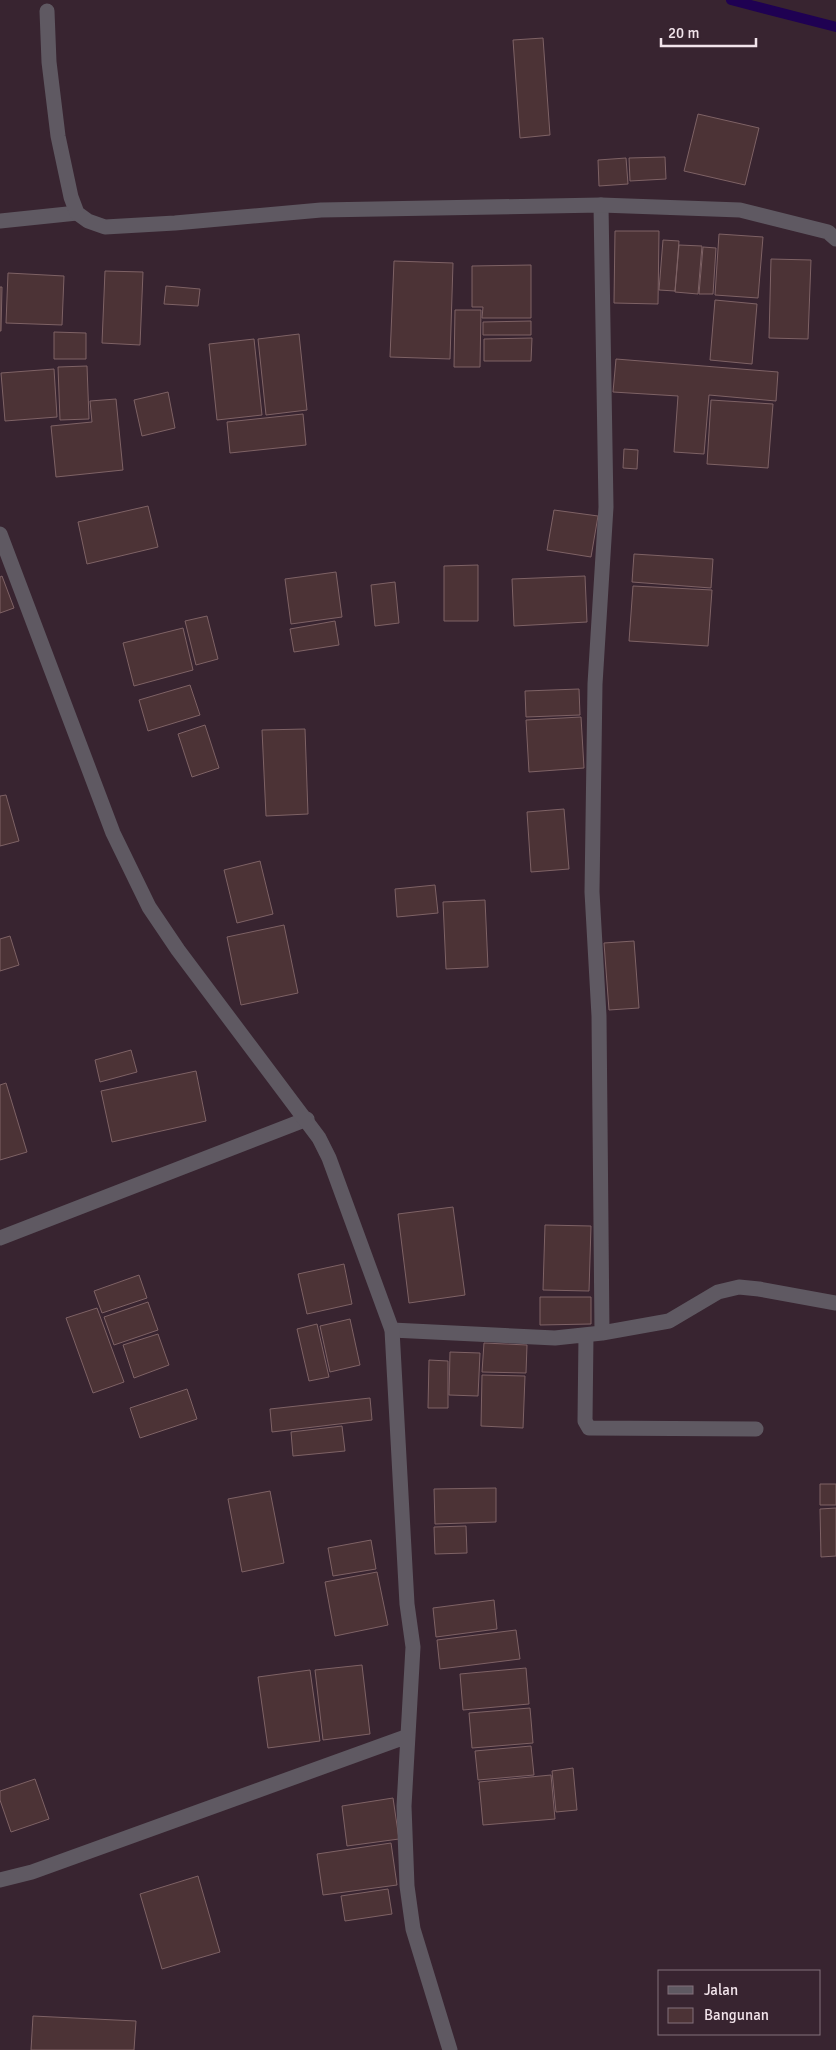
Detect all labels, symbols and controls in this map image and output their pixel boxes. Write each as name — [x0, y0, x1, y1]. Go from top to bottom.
scale bar — [661, 15, 756, 47]
text: 20 m — [668, 24, 699, 42]
legend — [658, 1970, 821, 2035]
text: Jalan — [704, 1981, 738, 1999]
text: Bangunan — [704, 2006, 769, 2024]

